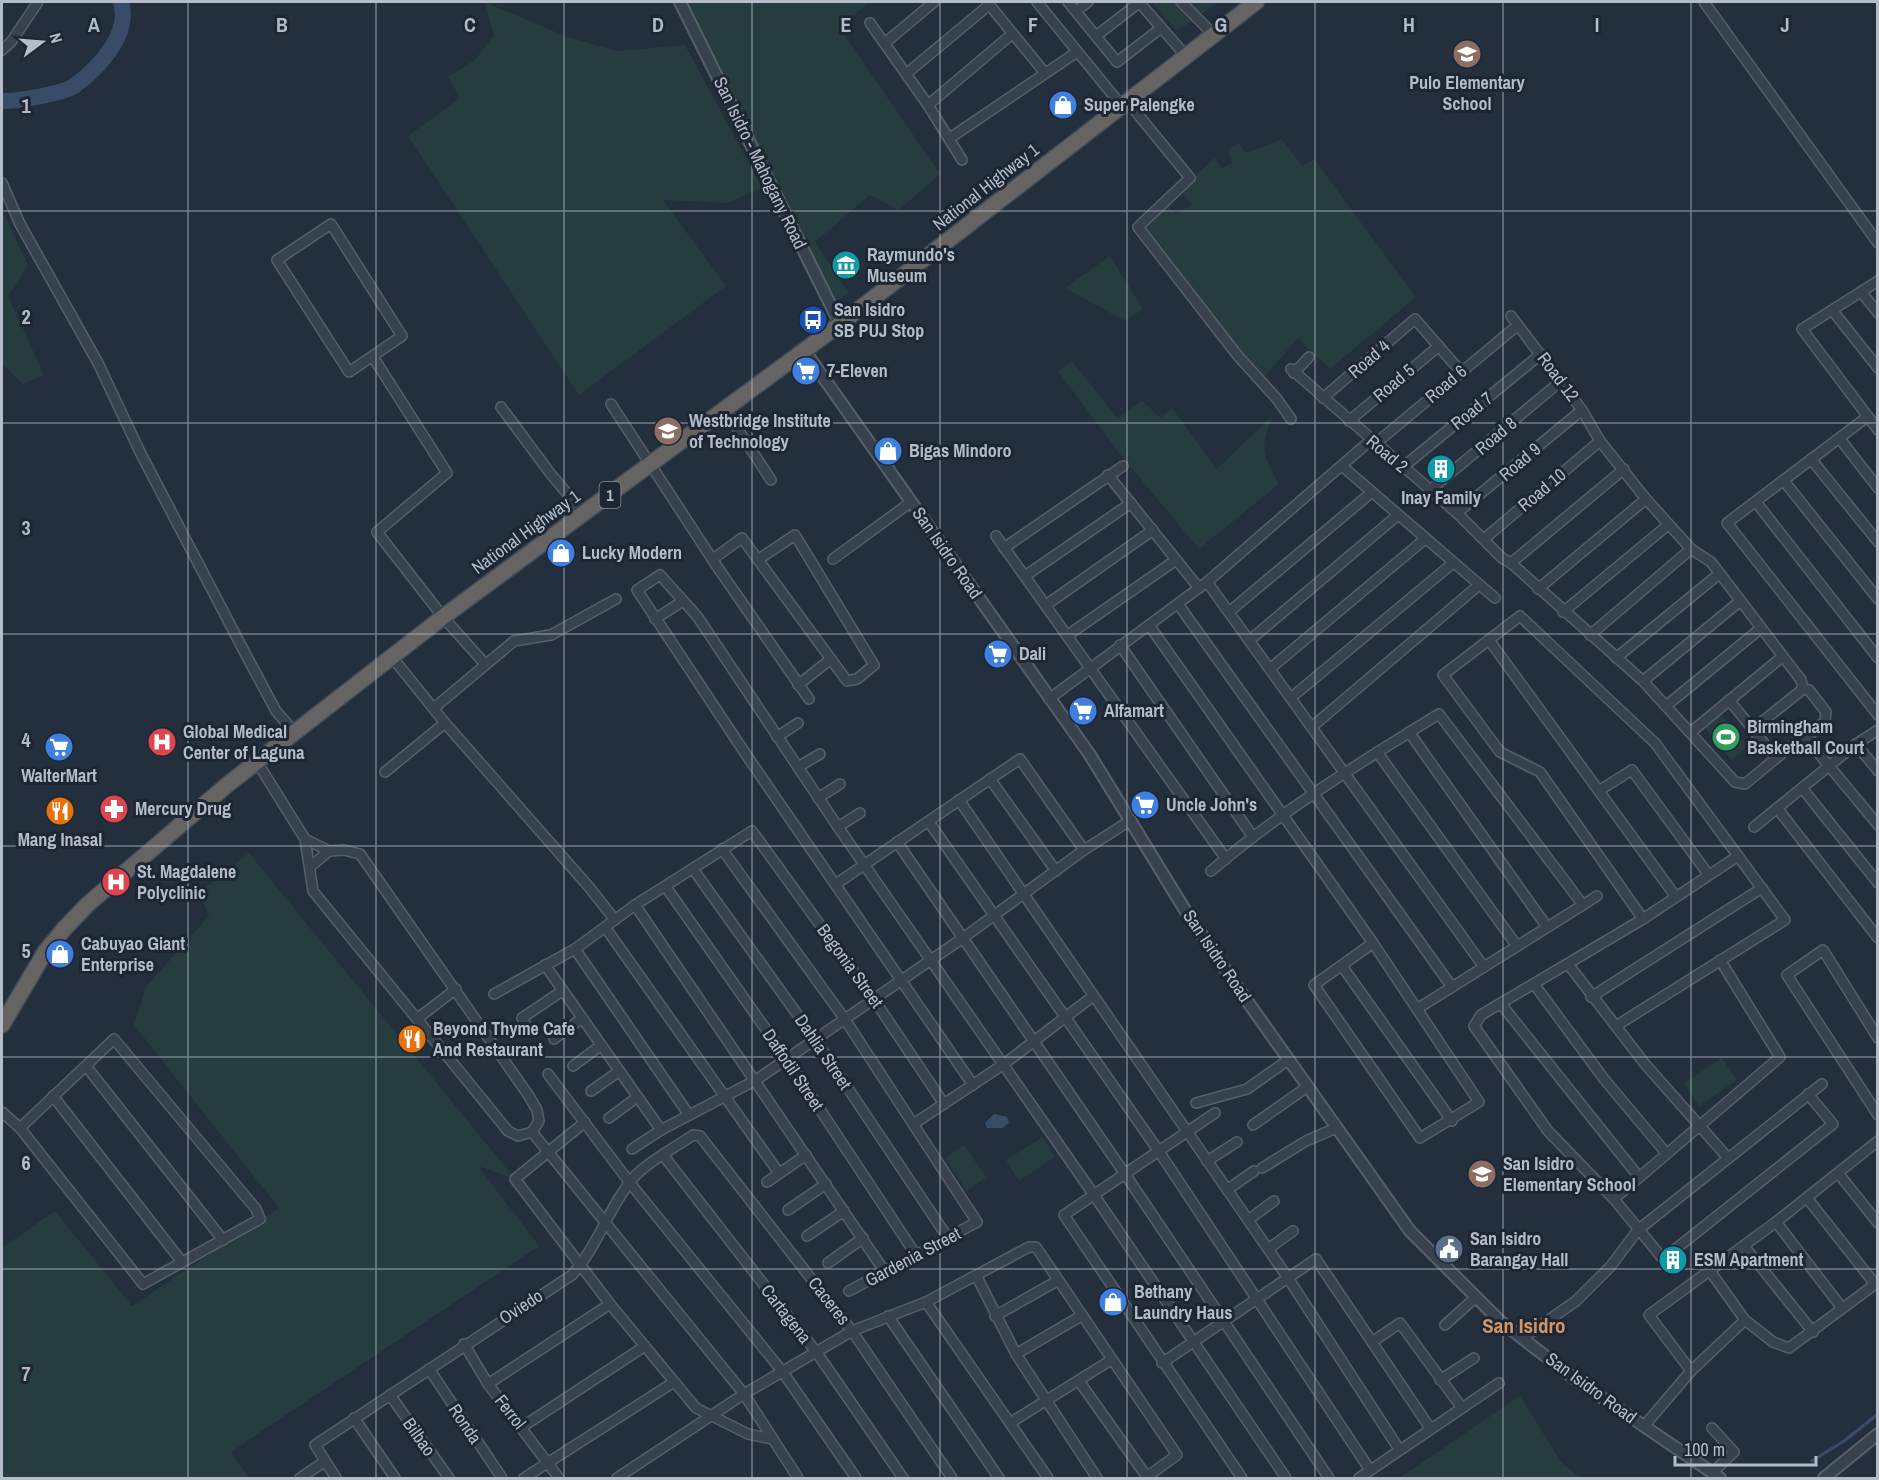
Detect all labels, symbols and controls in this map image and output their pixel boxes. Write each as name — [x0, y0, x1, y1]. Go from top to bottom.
text: A — [88, 11, 100, 38]
text: B — [276, 11, 288, 38]
text: C — [464, 11, 476, 38]
text: D — [652, 11, 664, 38]
text: E — [841, 11, 852, 38]
text: F — [1028, 11, 1038, 38]
text: G — [1215, 11, 1227, 38]
text: H — [1403, 11, 1415, 38]
text: I — [1595, 11, 1599, 38]
text: J — [1780, 11, 1790, 38]
north arrow — [12, 12, 72, 72]
text: N — [45, 30, 68, 45]
school or university icon: Pulo Elementary School — [1451, 38, 1483, 70]
place label: Pulo Elementary School — [1409, 70, 1526, 116]
street label: San Isidro - Mahogany Road — [708, 72, 813, 253]
shop icon: Super Palengke — [1047, 89, 1079, 121]
text: 1 — [21, 92, 31, 119]
place label: Super Palengke — [1084, 92, 1195, 117]
street label: National Highway 1 — [927, 137, 1045, 236]
place label: Raymundo's Museum — [867, 242, 955, 288]
museum icon: Raymundo's Museum — [830, 249, 862, 281]
place label: San Isidro SB PUJ Stop — [834, 297, 924, 343]
text: 2 — [21, 303, 31, 330]
bus stop icon: San Isidro SB PUJ Stop — [797, 304, 829, 336]
street label: Road 4 — [1343, 334, 1395, 384]
street label: Road 12 — [1532, 347, 1585, 407]
supermarket icon: 7-Eleven — [790, 355, 822, 387]
place label: 7-Eleven — [827, 358, 888, 383]
street label: Road 5 — [1367, 358, 1420, 407]
street label: Road 6 — [1419, 359, 1472, 408]
street label: Road 7 — [1445, 386, 1498, 435]
place label: Westbridge Institute of Technology — [689, 408, 831, 454]
street label: Road 8 — [1469, 411, 1522, 460]
school or university icon: Westbridge Institute of Technology — [652, 415, 684, 447]
street label: Road 2 — [1361, 429, 1414, 478]
shop icon: Bigas Mindoro — [872, 435, 904, 467]
street label: Road 9 — [1493, 437, 1546, 486]
place label: Bigas Mindoro — [909, 438, 1012, 463]
building icon: Inay Family — [1425, 453, 1457, 485]
street label: Road 10 — [1512, 462, 1571, 517]
road number: 1 — [600, 482, 620, 508]
street label: National Highway 1 — [466, 483, 586, 580]
place label: Inay Family — [1401, 485, 1482, 510]
street label: San Isidro Road — [907, 502, 988, 604]
text: 3 — [21, 514, 31, 541]
shop icon: Lucky Modern — [545, 537, 577, 569]
place label: Lucky Modern — [582, 540, 682, 565]
supermarket icon: Dali — [982, 638, 1014, 670]
place label: Dali — [1019, 641, 1046, 666]
supermarket icon: Alfamart — [1067, 695, 1099, 727]
place label: Alfamart — [1104, 698, 1164, 723]
place label: Birmingham Basketball Court — [1747, 714, 1864, 760]
place label: Global Medical Center of Laguna — [183, 719, 305, 765]
sports icon: Birmingham Basketball Court — [1710, 721, 1742, 753]
text: 4 — [21, 726, 31, 753]
hospital icon: Global Medical Center of Laguna — [146, 726, 178, 758]
supermarket icon: WalterMart — [43, 731, 75, 763]
place label: WalterMart — [21, 763, 97, 788]
supermarket icon: Uncle John's — [1129, 789, 1161, 821]
place label: Uncle John's — [1166, 792, 1257, 817]
pharmacy icon: Mercury Drug — [98, 793, 130, 825]
restaurant icon: Mang Inasal — [44, 795, 76, 827]
place label: Mercury Drug — [135, 796, 231, 821]
place label: Mang Inasal — [18, 827, 102, 852]
place label: St. Magdalene Polyclinic — [137, 859, 236, 905]
hospital icon: St. Magdalene Polyclinic — [100, 866, 132, 898]
street label: San Isidro Road — [1177, 905, 1258, 1007]
street label: Begonia Street — [811, 919, 889, 1013]
place label: Cabuyao Giant Enterprise — [81, 931, 185, 977]
text: 5 — [21, 937, 31, 964]
shop icon: Cabuyao Giant Enterprise — [44, 938, 76, 970]
street label: Dahlia Street — [789, 1009, 858, 1094]
place label: Beyond Thyme Cafe And Restaurant — [433, 1016, 575, 1062]
restaurant icon: Beyond Thyme Cafe And Restaurant — [396, 1023, 428, 1055]
street label: Daffodil Street — [757, 1024, 830, 1116]
text: 6 — [21, 1149, 31, 1176]
place label: San Isidro Elementary School — [1503, 1151, 1636, 1197]
school or university icon: San Isidro Elementary School — [1466, 1158, 1498, 1190]
street label: Gardenia Street — [861, 1221, 965, 1292]
place label: San Isidro Barangay Hall — [1470, 1226, 1568, 1272]
public building icon: San Isidro Barangay Hall — [1433, 1233, 1465, 1265]
building icon: ESM Apartment — [1657, 1244, 1689, 1276]
place label: ESM Apartment — [1694, 1247, 1803, 1272]
street label: Caceres — [803, 1271, 856, 1330]
street label: Cartagena — [755, 1279, 817, 1349]
place label: Bethany Laundry Haus — [1134, 1279, 1232, 1325]
street label: Oviedo — [494, 1283, 547, 1330]
shop icon: Bethany Laundry Haus — [1097, 1286, 1129, 1318]
district label: San Isidro — [1482, 1311, 1566, 1340]
street label: San Isidro Road — [1541, 1346, 1642, 1429]
text: 7 — [21, 1360, 31, 1387]
street label: Ferrol — [489, 1389, 532, 1434]
street label: Ronda — [443, 1399, 488, 1449]
street label: Bilbao — [397, 1412, 442, 1461]
scale bar — [1675, 1429, 1816, 1467]
text: 100 m — [1684, 1437, 1725, 1462]

